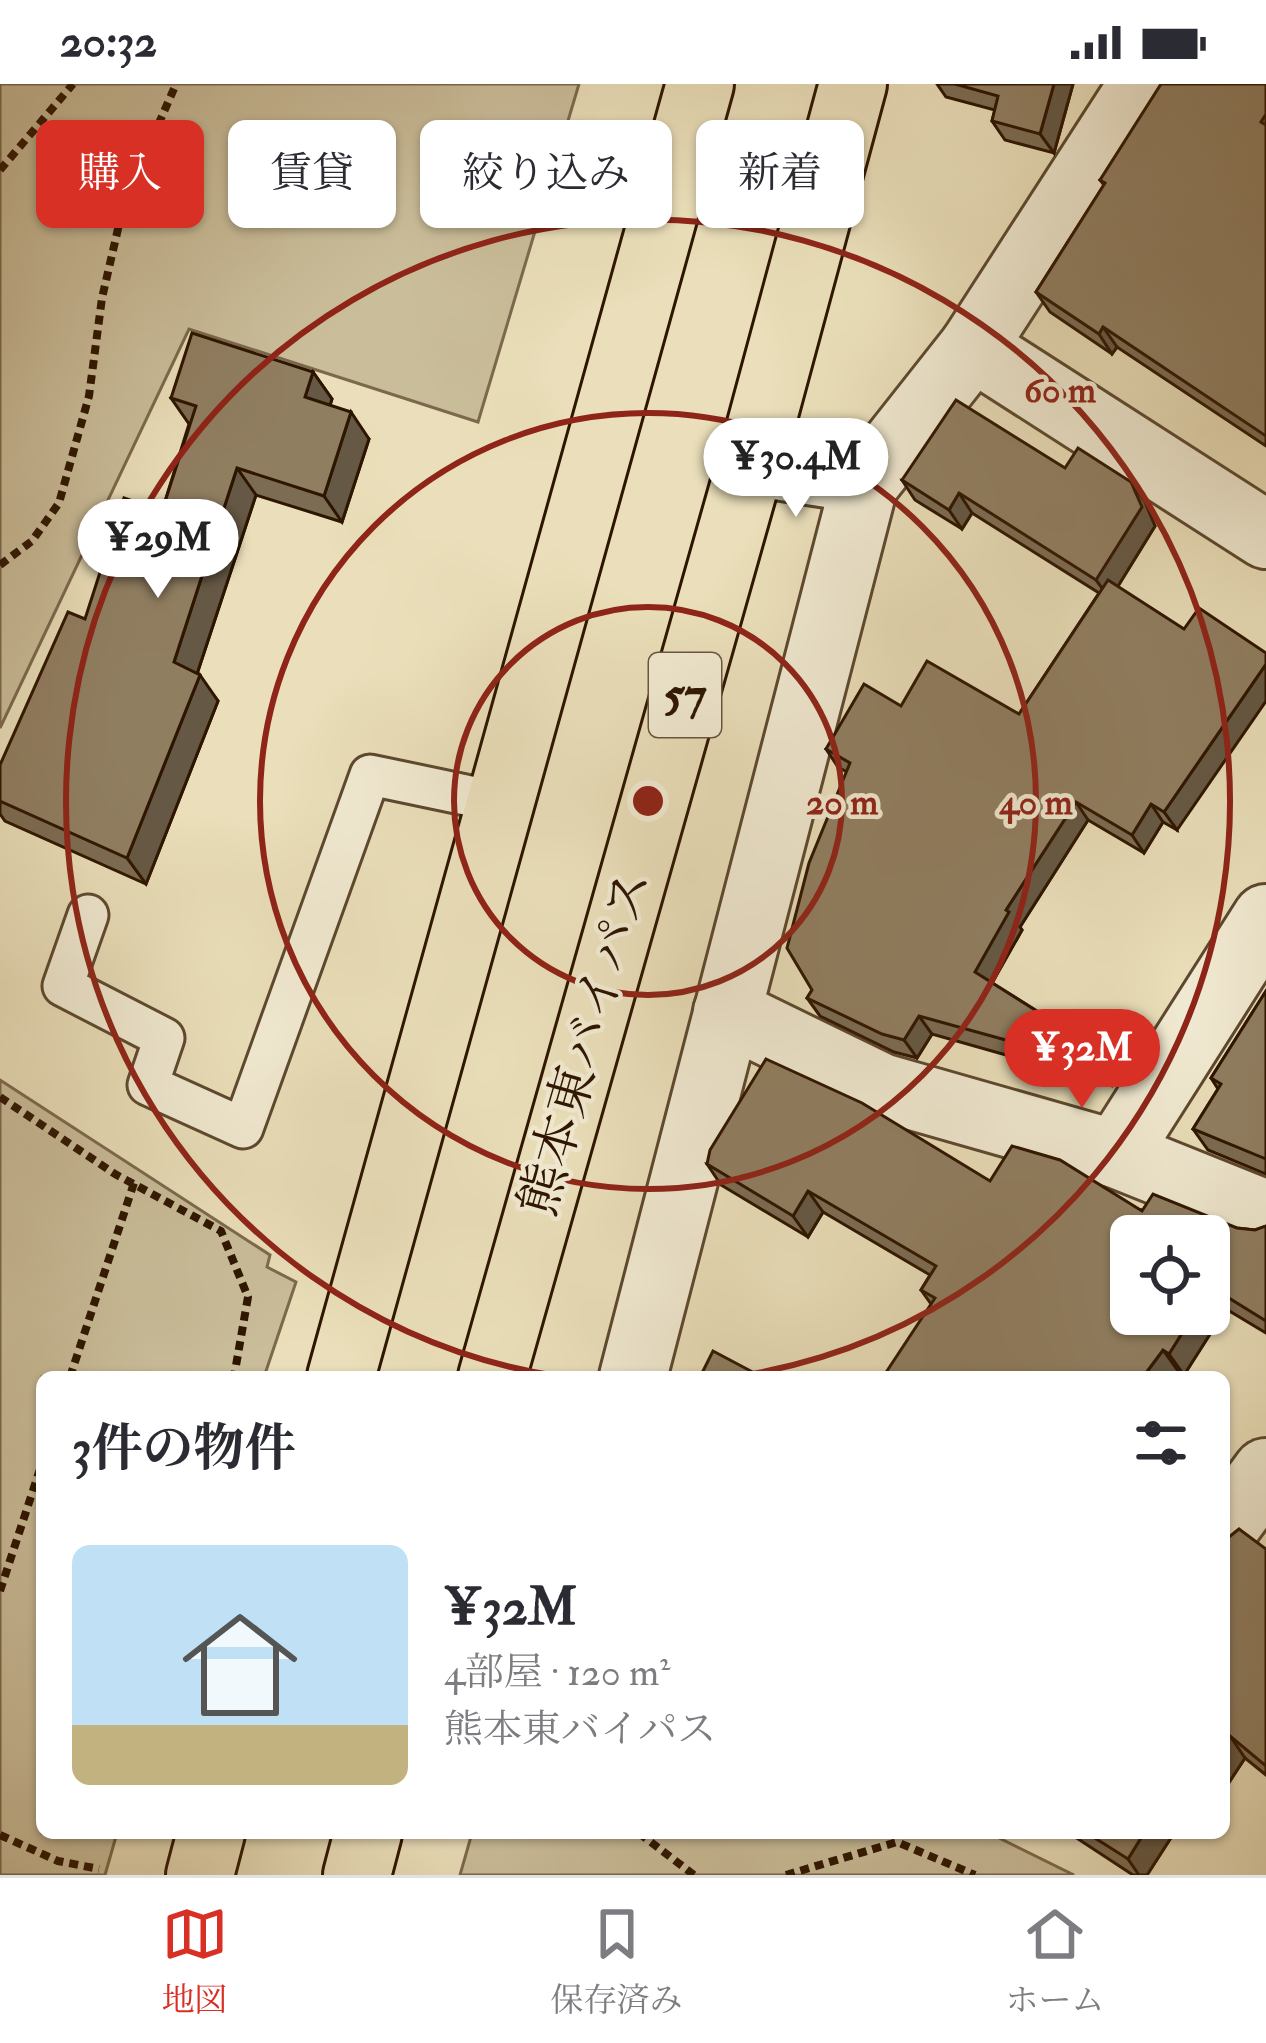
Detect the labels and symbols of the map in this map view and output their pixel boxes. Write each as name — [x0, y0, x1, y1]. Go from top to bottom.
text: 60 m — [1024, 368, 1096, 413]
pin: ¥30.4M — [698, 418, 894, 520]
pin: ¥29M — [87, 499, 229, 601]
road number: 57 — [649, 653, 721, 737]
centre of rings — [627, 780, 669, 822]
text: 20 m — [806, 780, 878, 825]
text: 40 m — [998, 780, 1073, 825]
street label: 熊本東バイパス — [506, 863, 666, 1223]
pin: ¥32M — [1011, 1009, 1153, 1111]

